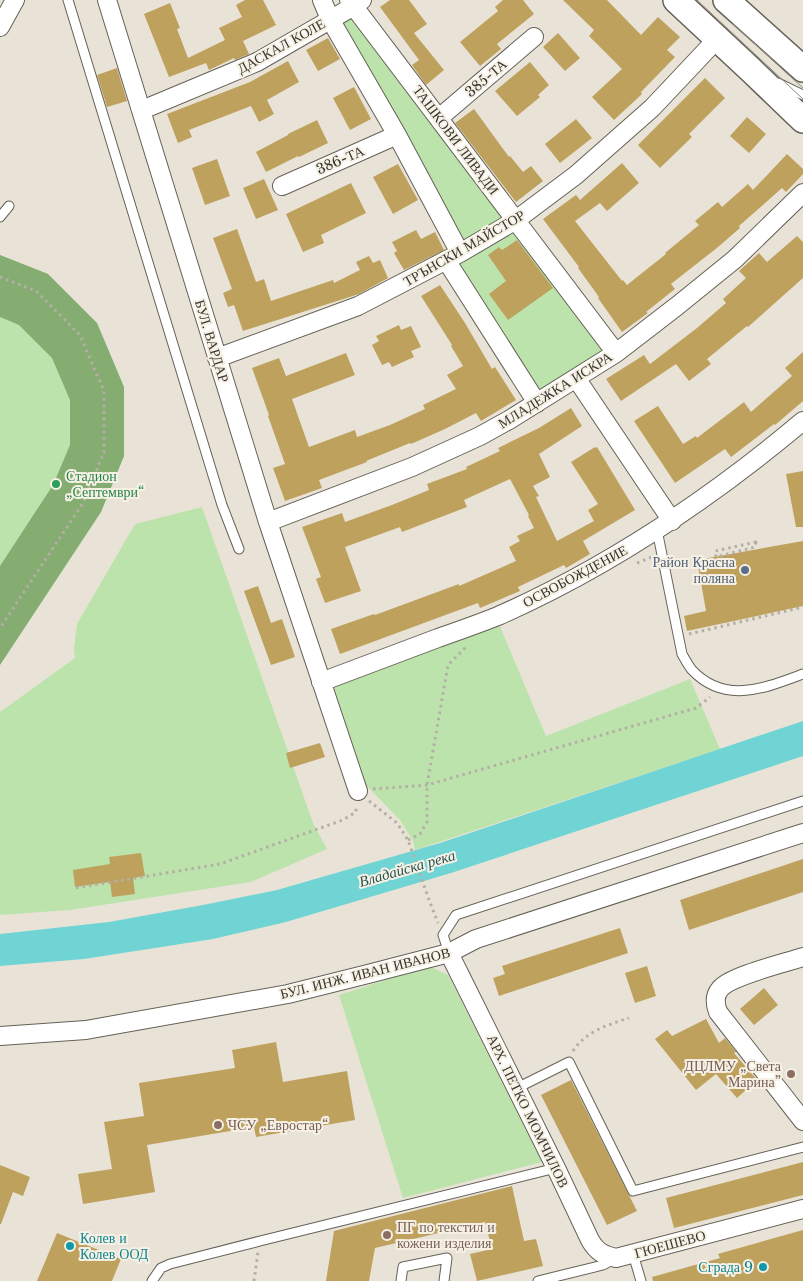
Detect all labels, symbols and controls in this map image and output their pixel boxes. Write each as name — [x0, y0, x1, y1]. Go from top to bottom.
street label: ДАСКАЛ КОЛЕ — [234, 14, 328, 78]
street label: 385-ТА — [461, 54, 511, 101]
street label: ТАШКОВИ ЛИВАДИ — [409, 82, 503, 198]
street label: 386-ТА — [313, 141, 368, 179]
street label: ТРЪНСКИ МАЙСТОР — [400, 206, 528, 290]
street label: БУЛ. ВАРДАР — [191, 297, 233, 385]
street label: МЛАДЕЖКА ИСКРА — [495, 347, 616, 432]
place label: Стадион „Септември“ — [66, 467, 144, 501]
marker: Стадион „Септември“ — [50, 478, 62, 490]
street label: ОСВОБОЖДЕНИЕ — [519, 541, 631, 611]
place label: Район Красна поляна — [653, 553, 736, 587]
marker: Район Красна поляна — [739, 564, 751, 576]
water label: Владайска река — [357, 845, 457, 891]
street label: БУЛ. ИНЖ. ИВАН ИВАНОВ — [278, 943, 452, 1003]
street label: АРХ. ПЕТКО МОМЧИЛОВ — [483, 1031, 573, 1191]
place label: ДЦЛМУ „Света Марина” — [684, 1057, 782, 1091]
marker: ДЦЛМУ „Света Марина” — [785, 1068, 797, 1080]
place label: ЧСУ „Евростар“ — [228, 1116, 328, 1134]
marker: ЧСУ „Евростар“ — [212, 1119, 224, 1131]
place label: ПГ по текстил и кожени изделия — [397, 1218, 495, 1252]
street label: ГЮЕШЕВО — [632, 1226, 708, 1262]
place label: Колев и Колев ООД — [80, 1229, 149, 1263]
marker: ПГ по текстил и кожени изделия — [381, 1229, 393, 1241]
marker: Колев и Колев ООД — [64, 1240, 76, 1252]
place label: Сграда 9 — [698, 1258, 753, 1276]
marker: Сграда 9 — [757, 1261, 769, 1273]

